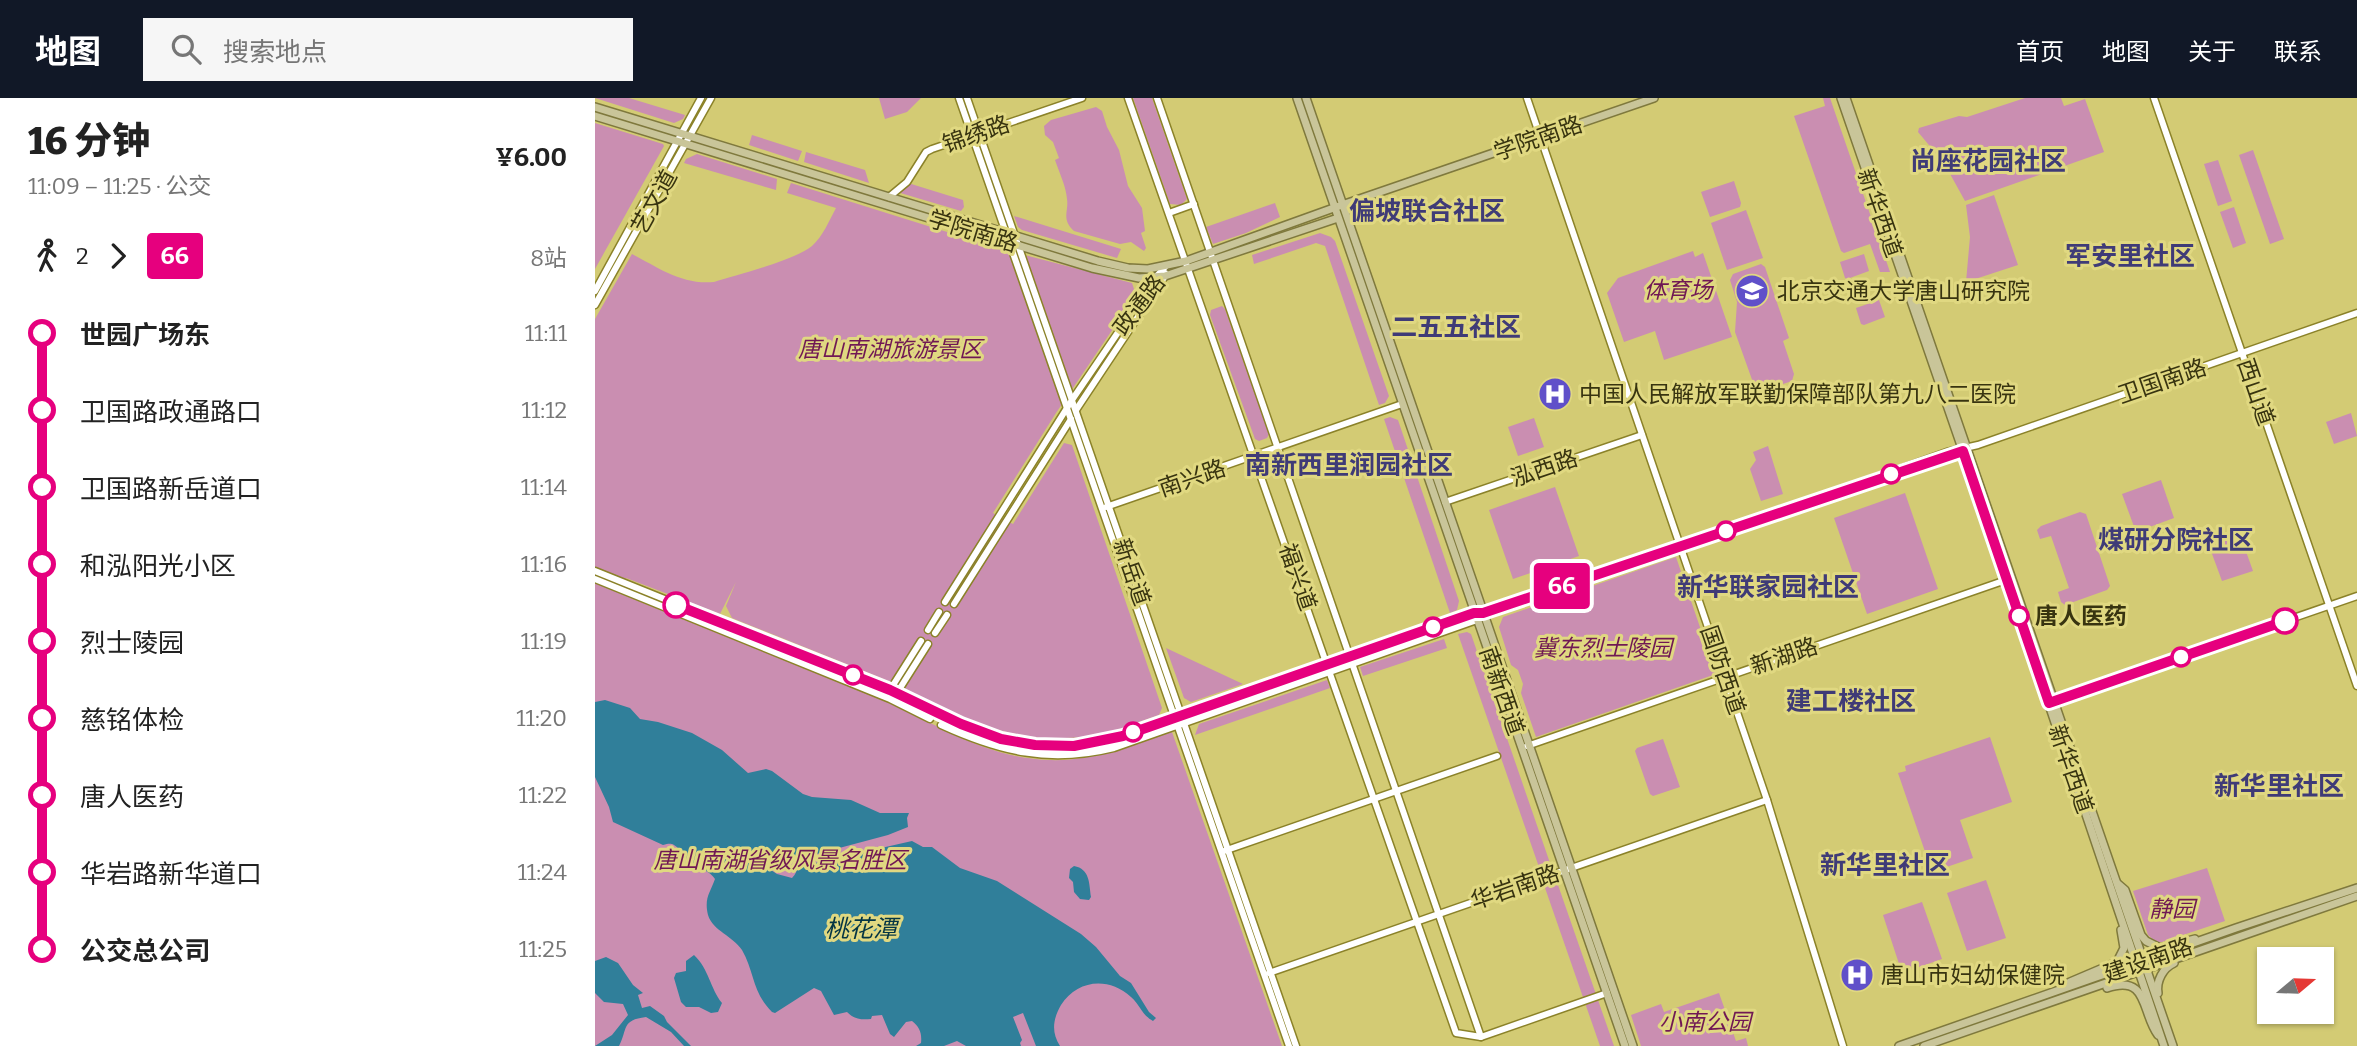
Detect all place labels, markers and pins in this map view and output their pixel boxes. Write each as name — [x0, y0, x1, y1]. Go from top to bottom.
school or university icon: 北京交通大学唐山研究院 — [1733, 272, 1771, 310]
place label: 北京交通大学唐山研究院 — [1777, 277, 2030, 305]
hospital icon: 中国人民解放军联勤保障部队第九八二医院 — [1536, 375, 1574, 413]
place label: 中国人民解放军联勤保障部队第九八二医院 — [1579, 380, 2016, 408]
unlabelled marker — [1881, 464, 1901, 484]
unlabelled marker — [1716, 521, 1736, 541]
unlabelled marker — [663, 592, 689, 618]
place label: 唐人医药 — [2035, 602, 2127, 630]
marker: 唐人医药 — [2009, 606, 2029, 626]
unlabelled marker — [2272, 608, 2298, 634]
unlabelled marker — [1423, 617, 1443, 637]
unlabelled marker — [2171, 647, 2191, 667]
unlabelled marker — [843, 665, 863, 685]
unlabelled marker — [1123, 722, 1143, 742]
hospital icon: 唐山市妇幼保健院 — [1838, 956, 1876, 994]
place label: 唐山市妇幼保健院 — [1881, 961, 2065, 989]

